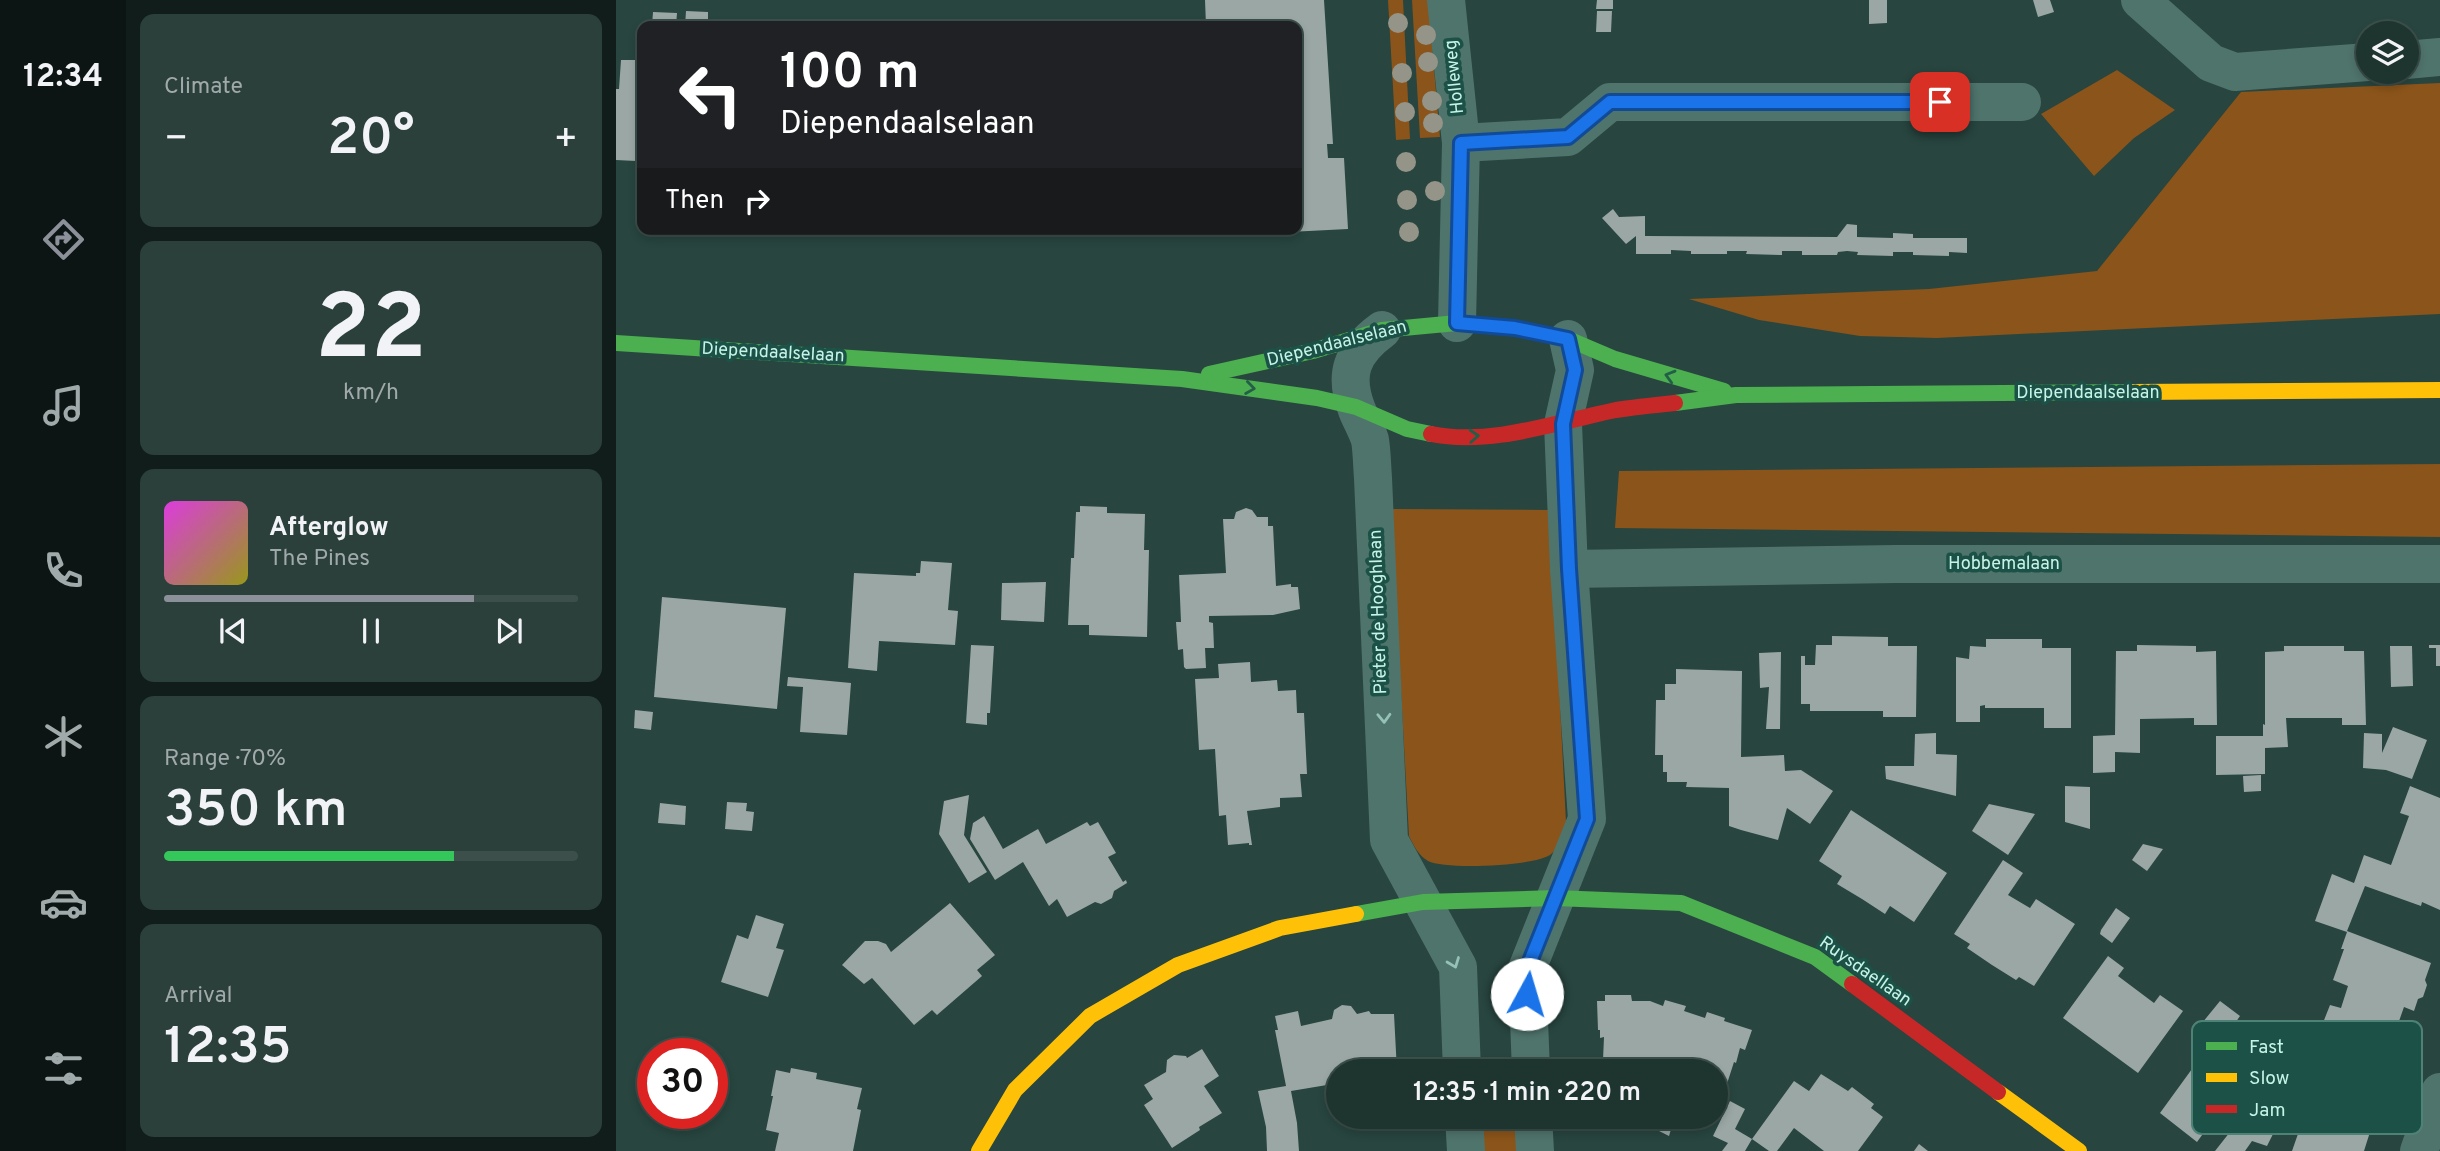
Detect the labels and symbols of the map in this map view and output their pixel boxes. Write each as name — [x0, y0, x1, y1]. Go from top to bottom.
street label: Holleweg — [1440, 39, 1470, 115]
pin — [1910, 72, 1970, 132]
street label: Diependaalselaan — [1265, 316, 1409, 372]
street label: Diependaalselaan — [701, 338, 845, 368]
one-way arrow — [1665, 369, 1677, 384]
one-way arrow — [1244, 381, 1255, 396]
street label: Diependaalselaan — [2016, 382, 2160, 405]
one-way arrow — [1469, 429, 1480, 444]
street label: Pieter de Hooghlaan — [1365, 529, 1393, 695]
street label: Hobbemalaan — [1948, 553, 2060, 576]
one-way arrow — [1376, 713, 1391, 724]
street label: Ruysdaellaan — [1814, 932, 1916, 1012]
one-way arrow — [1445, 956, 1459, 968]
position arrow — [1490, 957, 1564, 1031]
legend — [2192, 1021, 2422, 1134]
text: Fast — [2249, 1036, 2284, 1060]
speed limit sign: 30 — [637, 1038, 728, 1129]
text: Slow — [2249, 1067, 2289, 1091]
text: Jam — [2249, 1099, 2286, 1123]

